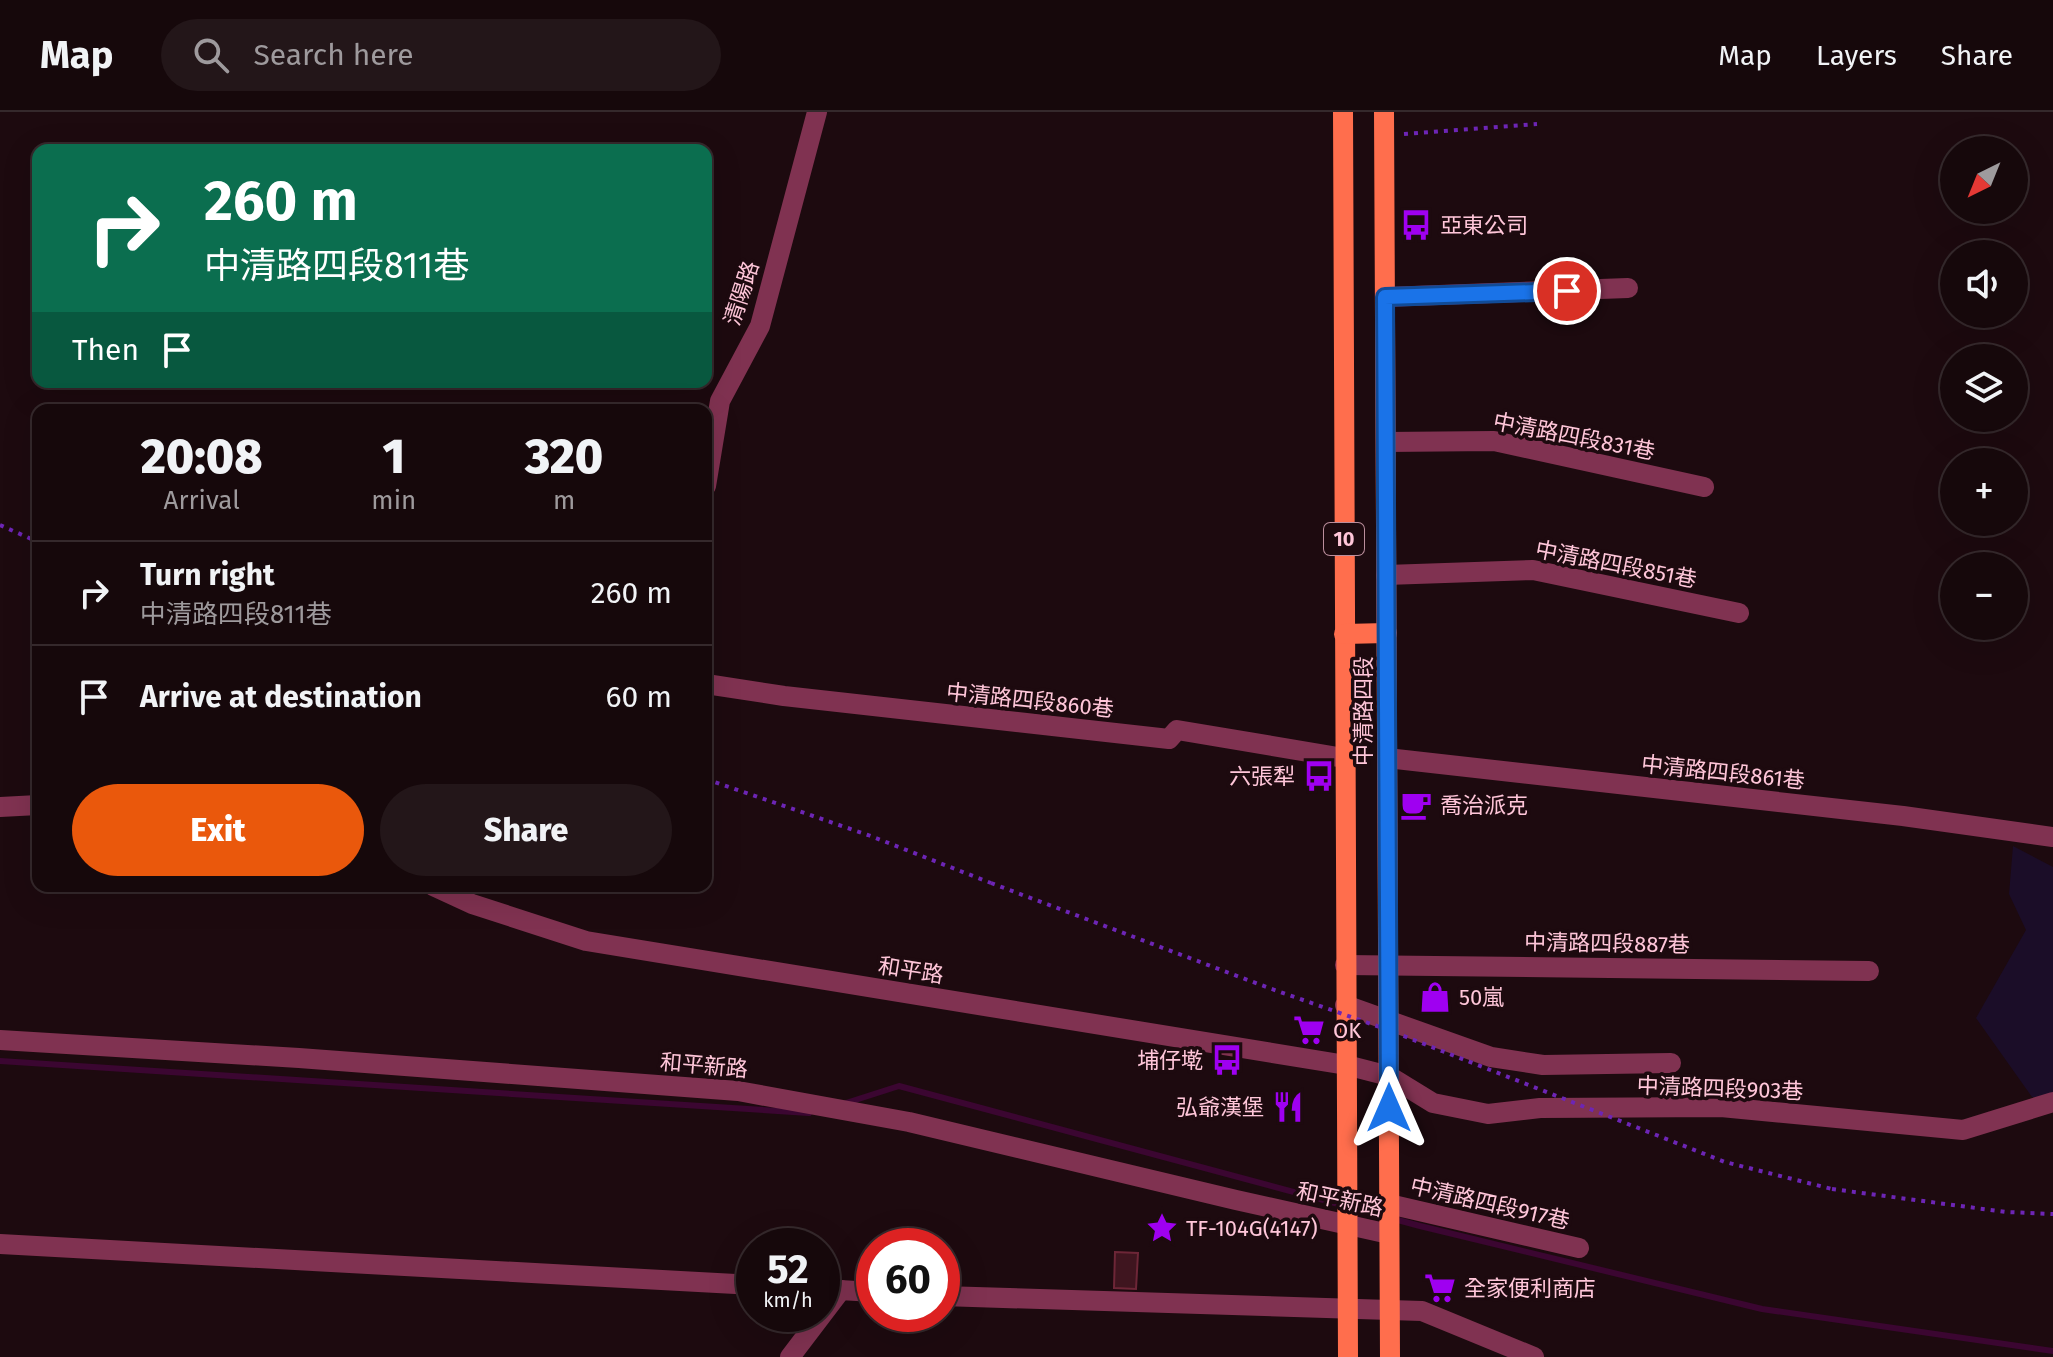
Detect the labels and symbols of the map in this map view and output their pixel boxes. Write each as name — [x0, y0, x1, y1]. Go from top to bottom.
north arrow — [1940, 136, 2028, 224]
bus stop icon: 亞東公司 — [1399, 208, 1433, 242]
place label: 亞東公司 — [1440, 212, 1528, 239]
pin — [1533, 257, 1601, 325]
street label: 清陽路 — [718, 258, 765, 329]
street label: 中清路四段831巷 — [1491, 408, 1657, 465]
road number: 10 — [1324, 523, 1364, 555]
street label: 中清路四段851巷 — [1533, 536, 1699, 593]
street label: 中清路四段 — [1350, 656, 1377, 766]
street label: 中清路四段860巷 — [945, 678, 1115, 723]
street label: 中清路四段861巷 — [1640, 750, 1806, 795]
bus stop icon: 六張犁 — [1302, 759, 1336, 793]
place label: 六張犁 — [1229, 763, 1295, 790]
cafe icon: 喬治派克 — [1399, 788, 1433, 822]
place label: 喬治派克 — [1440, 792, 1528, 819]
street label: 中清路四段887巷 — [1524, 929, 1690, 958]
street label: 和平路 — [876, 952, 946, 989]
shop icon: 50嵐 — [1418, 980, 1452, 1014]
place label: 50嵐 — [1459, 984, 1504, 1011]
supermarket icon: OK — [1292, 1013, 1326, 1047]
place label: OK — [1333, 1017, 1361, 1044]
bus stop icon: 埔仔墘 — [1210, 1043, 1244, 1077]
place label: 埔仔墘 — [1137, 1047, 1203, 1074]
street label: 和平新路 — [659, 1048, 749, 1083]
position arrow — [1347, 1066, 1431, 1150]
street label: 中清路四段903巷 — [1636, 1072, 1804, 1105]
restaurant icon: 弘爺漢堡 — [1271, 1090, 1305, 1124]
place label: 弘爺漢堡 — [1176, 1094, 1264, 1121]
street label: 中清路四段917巷 — [1408, 1172, 1572, 1235]
street label: 和平新路 — [1294, 1177, 1386, 1222]
place icon: TF-104G(4147) — [1145, 1211, 1179, 1245]
place label: TF-104G(4147) — [1186, 1215, 1318, 1242]
speed limit sign: 60 — [856, 1228, 960, 1332]
supermarket icon: 全家便利商店 — [1423, 1271, 1457, 1305]
place label: 全家便利商店 — [1464, 1275, 1596, 1302]

